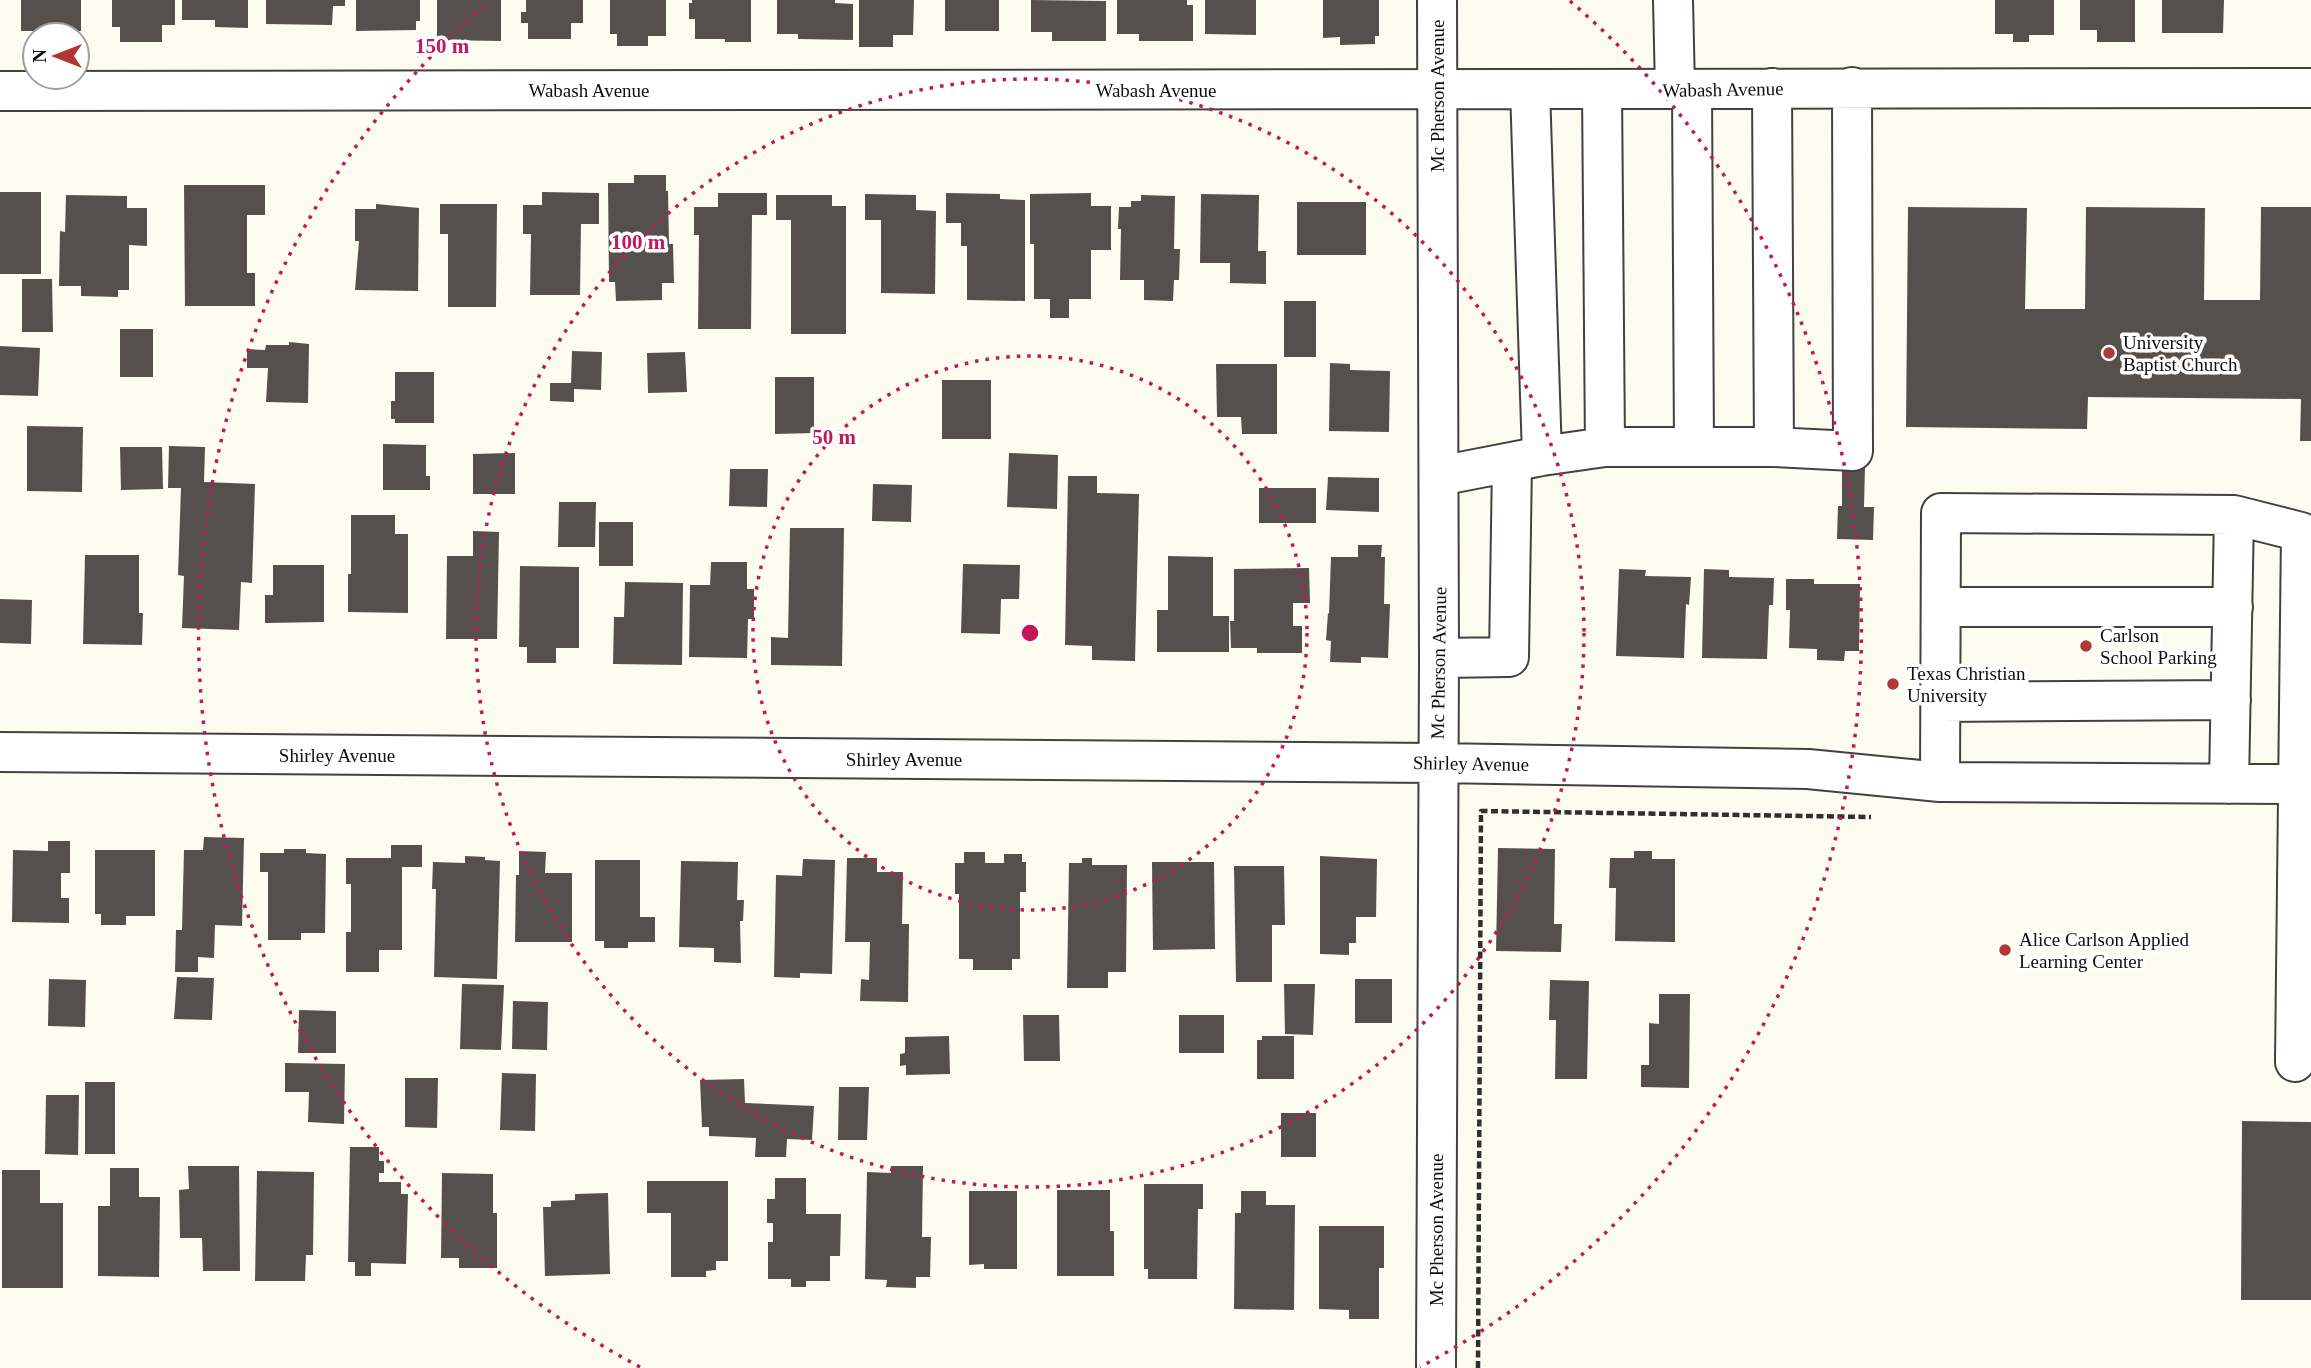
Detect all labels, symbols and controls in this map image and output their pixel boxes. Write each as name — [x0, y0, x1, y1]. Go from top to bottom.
street label: Mc Pherson Avenue — [1427, 20, 1448, 172]
north arrow — [21, 21, 91, 91]
text: 150 m — [415, 34, 470, 58]
text: N — [29, 49, 50, 63]
street label: Wabash Avenue — [1662, 78, 1784, 101]
street label: Wabash Avenue — [528, 80, 650, 101]
street label: Wabash Avenue — [1095, 80, 1217, 101]
text: 100 m — [611, 230, 666, 254]
place label: University Baptist Church — [2123, 332, 2238, 375]
marker: University Baptist Church — [2101, 345, 2117, 361]
text: 50 m — [812, 425, 856, 449]
street label: Mc Pherson Avenue — [1427, 586, 1450, 740]
centre of rings — [1018, 621, 1042, 645]
place label: Carlson School Parking — [2100, 625, 2217, 668]
marker: Carlson School Parking — [2078, 638, 2094, 654]
place label: Texas Christian University — [1907, 663, 2026, 706]
marker: Texas Christian University — [1885, 676, 1901, 692]
street label: Shirley Avenue — [279, 745, 395, 766]
street label: Shirley Avenue — [846, 749, 962, 770]
street label: Shirley Avenue — [1413, 752, 1529, 775]
place label: Alice Carlson Applied Learning Center — [2019, 929, 2189, 972]
marker: Alice Carlson Applied Learning Center — [1997, 942, 2013, 958]
street label: Mc Pherson Avenue — [1426, 1154, 1447, 1306]

